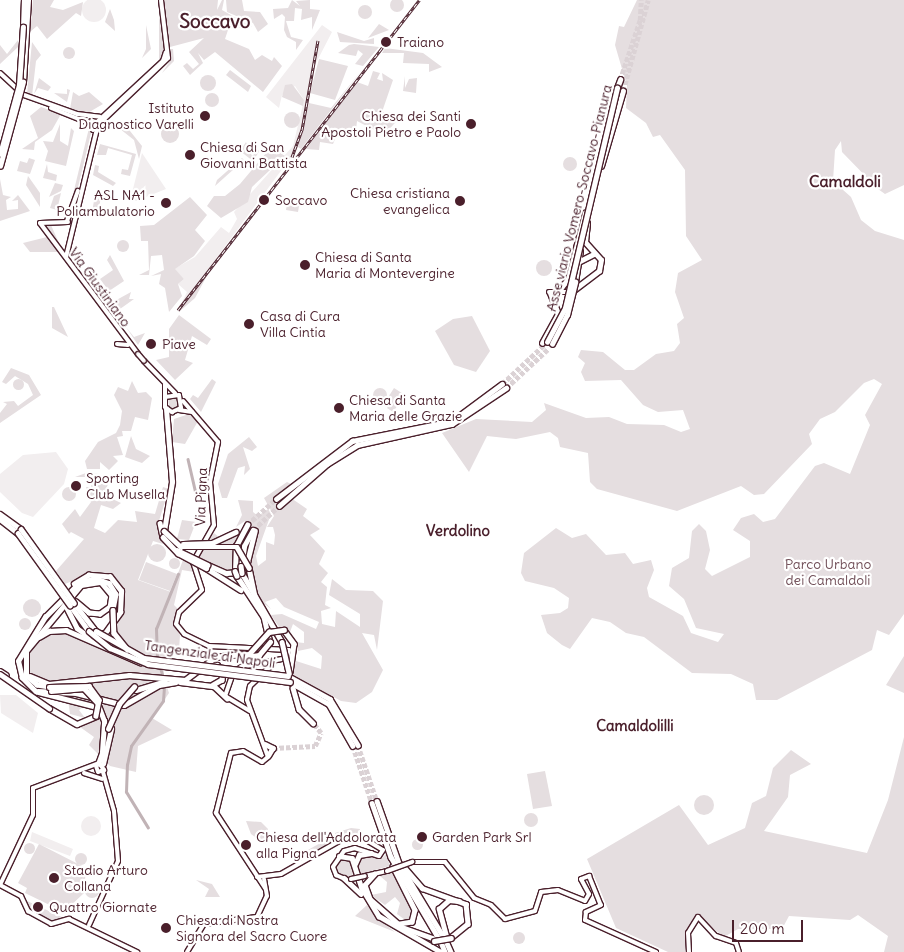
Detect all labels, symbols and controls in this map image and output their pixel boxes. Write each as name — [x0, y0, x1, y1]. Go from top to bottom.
district label: Soccavo — [179, 11, 251, 33]
place label: Traiano — [397, 34, 444, 50]
marker: Traiano — [379, 35, 393, 49]
street label: Asse viario Vomero-Soccavo-Pianura — [543, 83, 615, 313]
place label: Istituto Diagnostico Varelli — [78, 100, 194, 132]
place label: Chiesa dei Santi Apostoli Pietro e Paolo — [321, 108, 461, 140]
marker: Istituto Diagnostico Varelli — [198, 109, 212, 123]
marker: Chiesa dei Santi Apostoli Pietro e Paolo — [465, 118, 477, 130]
place label: Chiesa di San Giovanni Battista — [200, 139, 307, 172]
marker: Chiesa di San Giovanni Battista — [184, 149, 196, 161]
district label: Camaldoli — [809, 171, 881, 191]
place label: Chiesa cristiana evangelica — [350, 185, 450, 218]
place label: ASL NA1 - Poliambulatorio — [56, 187, 155, 220]
place label: Soccavo — [275, 192, 327, 208]
marker: Soccavo — [257, 193, 271, 207]
marker: Chiesa cristiana evangelica — [454, 195, 466, 207]
marker: ASL NA1 - Poliambulatorio — [159, 196, 173, 210]
street label: Via Giustiniano — [66, 244, 134, 330]
place label: Chiesa di Santa Maria di Montevergine — [315, 249, 455, 282]
marker: Chiesa di Santa Maria di Montevergine — [299, 259, 311, 271]
place label: Casa di Cura Villa Cintia — [260, 308, 340, 341]
marker: Casa di Cura Villa Cintia — [242, 317, 256, 331]
place label: Piave — [162, 336, 196, 352]
marker: Piave — [144, 337, 158, 351]
place label: Chiesa di Santa Maria delle Grazie — [349, 392, 462, 424]
marker: Chiesa di Santa Maria delle Grazie — [333, 402, 345, 414]
street label: Via Pigna — [192, 467, 210, 527]
place label: Sporting Club Musella — [86, 470, 165, 502]
marker: Sporting Club Musella — [70, 480, 82, 492]
district label: Verdolino — [426, 522, 490, 540]
park label: Parco Urbano dei Camaldoli — [785, 556, 871, 588]
street label: Tangenziale di Napoli — [143, 636, 277, 672]
district label: Camaldolilli — [596, 717, 674, 735]
place label: Chiesa dell'Addolorata alla Pigna — [256, 829, 396, 862]
place label: Garden Park Srl — [432, 829, 532, 845]
marker: Garden Park Srl — [416, 831, 428, 843]
marker: Chiesa dell'Addolorata alla Pigna — [240, 839, 252, 851]
place label: Stadio Arturo Collana — [64, 862, 148, 894]
marker: Stadio Arturo Collana — [48, 872, 60, 884]
place label: Quattro Giornate — [49, 899, 157, 915]
marker: Quattro Giornate — [31, 900, 45, 914]
scale bar — [734, 910, 805, 942]
place label: Chiesa di Nostra Signora del Sacro Cuore — [176, 912, 327, 944]
text: 200 m — [740, 919, 785, 938]
marker: Chiesa di Nostra Signora del Sacro Cuore — [160, 922, 172, 934]

